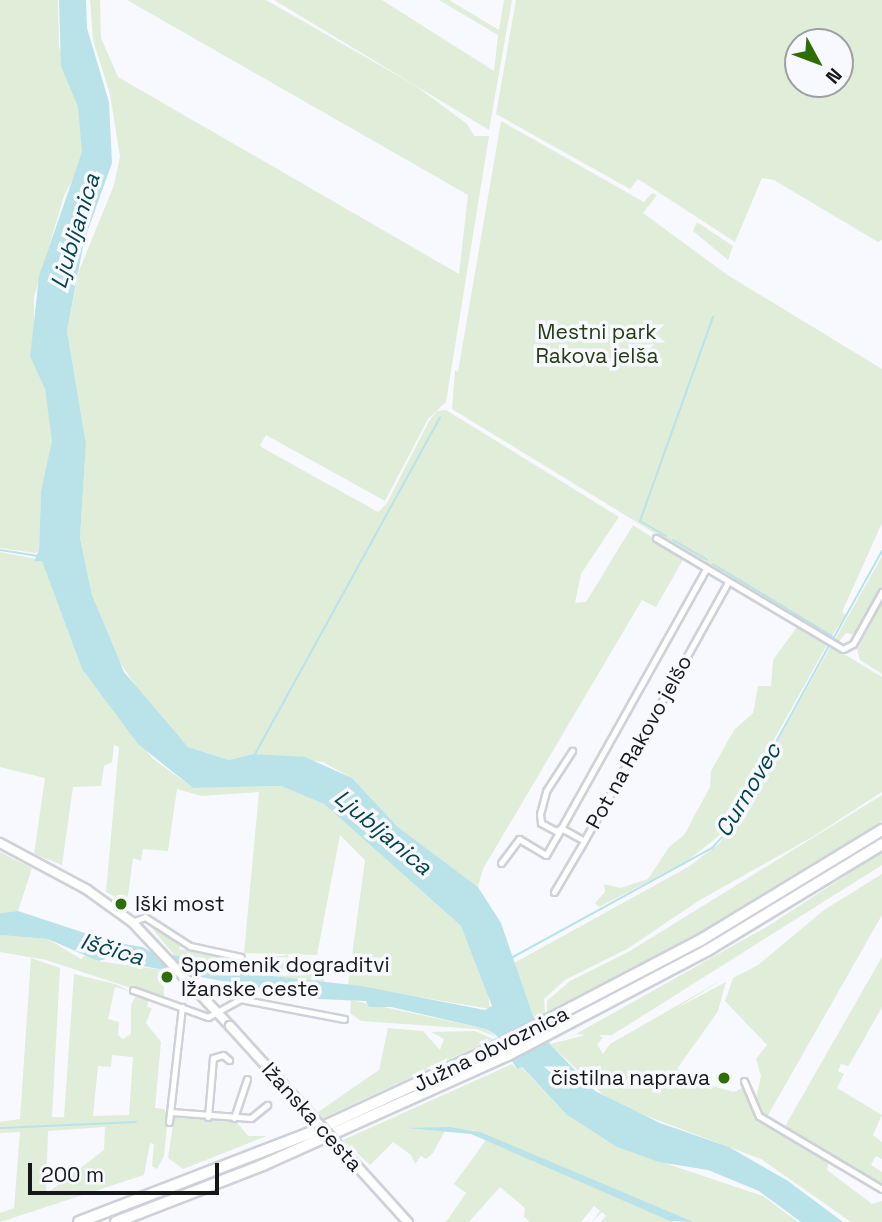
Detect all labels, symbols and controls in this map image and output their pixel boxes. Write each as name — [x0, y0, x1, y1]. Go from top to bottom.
north arrow — [784, 28, 854, 98]
text: N — [820, 63, 847, 89]
water label: Ljubljanica — [44, 170, 106, 292]
park label: Mestni park Rakova jelša — [536, 319, 658, 369]
street label: Pot na Rakovo jelšo — [581, 651, 697, 833]
water label: Curnovec — [709, 738, 787, 842]
water label: Ljubljanica — [329, 783, 437, 881]
place label: Iški most — [135, 891, 225, 917]
marker: Iški most — [113, 896, 129, 912]
water label: Iščica — [77, 927, 147, 971]
place label: Spomenik dograditvi Ižanske ceste — [181, 952, 390, 1002]
marker: Spomenik dograditvi Ižanske ceste — [159, 969, 175, 985]
street label: Južna obvoznica — [409, 1001, 573, 1097]
street label: Ižanska cesta — [256, 1057, 368, 1177]
place label: čistilna naprava — [551, 1065, 710, 1091]
marker: čistilna naprava — [716, 1070, 732, 1086]
scale bar — [32, 1148, 222, 1192]
text: 200 m — [41, 1161, 104, 1188]

